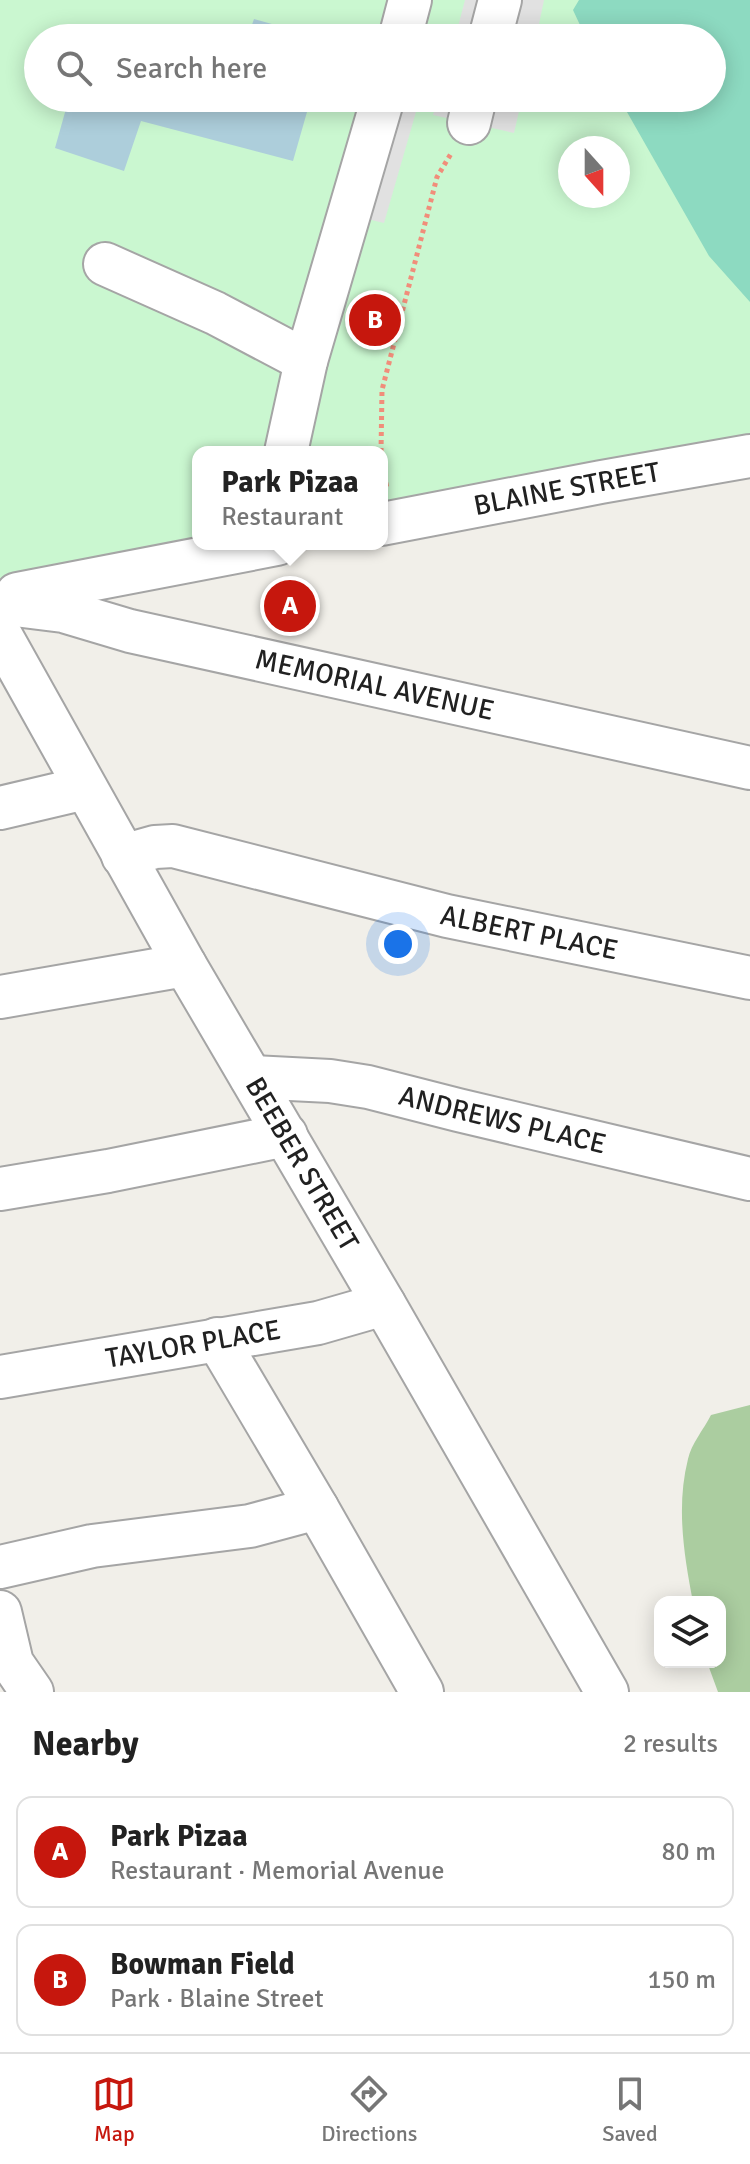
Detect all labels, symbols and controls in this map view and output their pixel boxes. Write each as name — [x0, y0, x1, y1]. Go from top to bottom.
search box — [24, 24, 726, 112]
icon: search — [52, 46, 96, 90]
text: Search here — [116, 50, 267, 87]
north arrow — [558, 136, 630, 208]
pin: B — [349, 290, 401, 350]
popup — [192, 446, 388, 550]
street label: BLAINE STREET — [471, 455, 663, 523]
text: Park Pizaa — [221, 464, 359, 501]
text: Restaurant — [221, 501, 343, 533]
pin: A — [264, 576, 316, 636]
street label: MEMORIAL AVENUE — [252, 642, 497, 728]
street label: ALBERT PLACE — [437, 898, 621, 968]
your location — [378, 924, 418, 964]
street label: BEEBER STREET — [238, 1071, 366, 1257]
street label: ANDREWS PLACE — [395, 1079, 609, 1161]
street label: TAYLOR PLACE — [103, 1313, 283, 1376]
map controls — [654, 1596, 726, 1668]
button: layers — [654, 1596, 726, 1668]
text: Nearby — [32, 1723, 139, 1765]
text: 2 results — [623, 1728, 718, 1760]
text: Park Pizaa — [110, 1818, 248, 1855]
text: A — [52, 1836, 68, 1868]
text: 80 m — [661, 1836, 716, 1868]
text: Restaurant · Memorial Avenue — [110, 1855, 445, 1887]
text: Bowman Field — [110, 1946, 295, 1983]
text: B — [52, 1964, 68, 1996]
text: 150 m — [647, 1964, 716, 1996]
text: Park · Blaine Street — [110, 1983, 324, 2015]
tab: Map — [92, 2072, 136, 2147]
tab: Directions — [321, 2072, 417, 2147]
tab: Saved — [602, 2072, 658, 2147]

